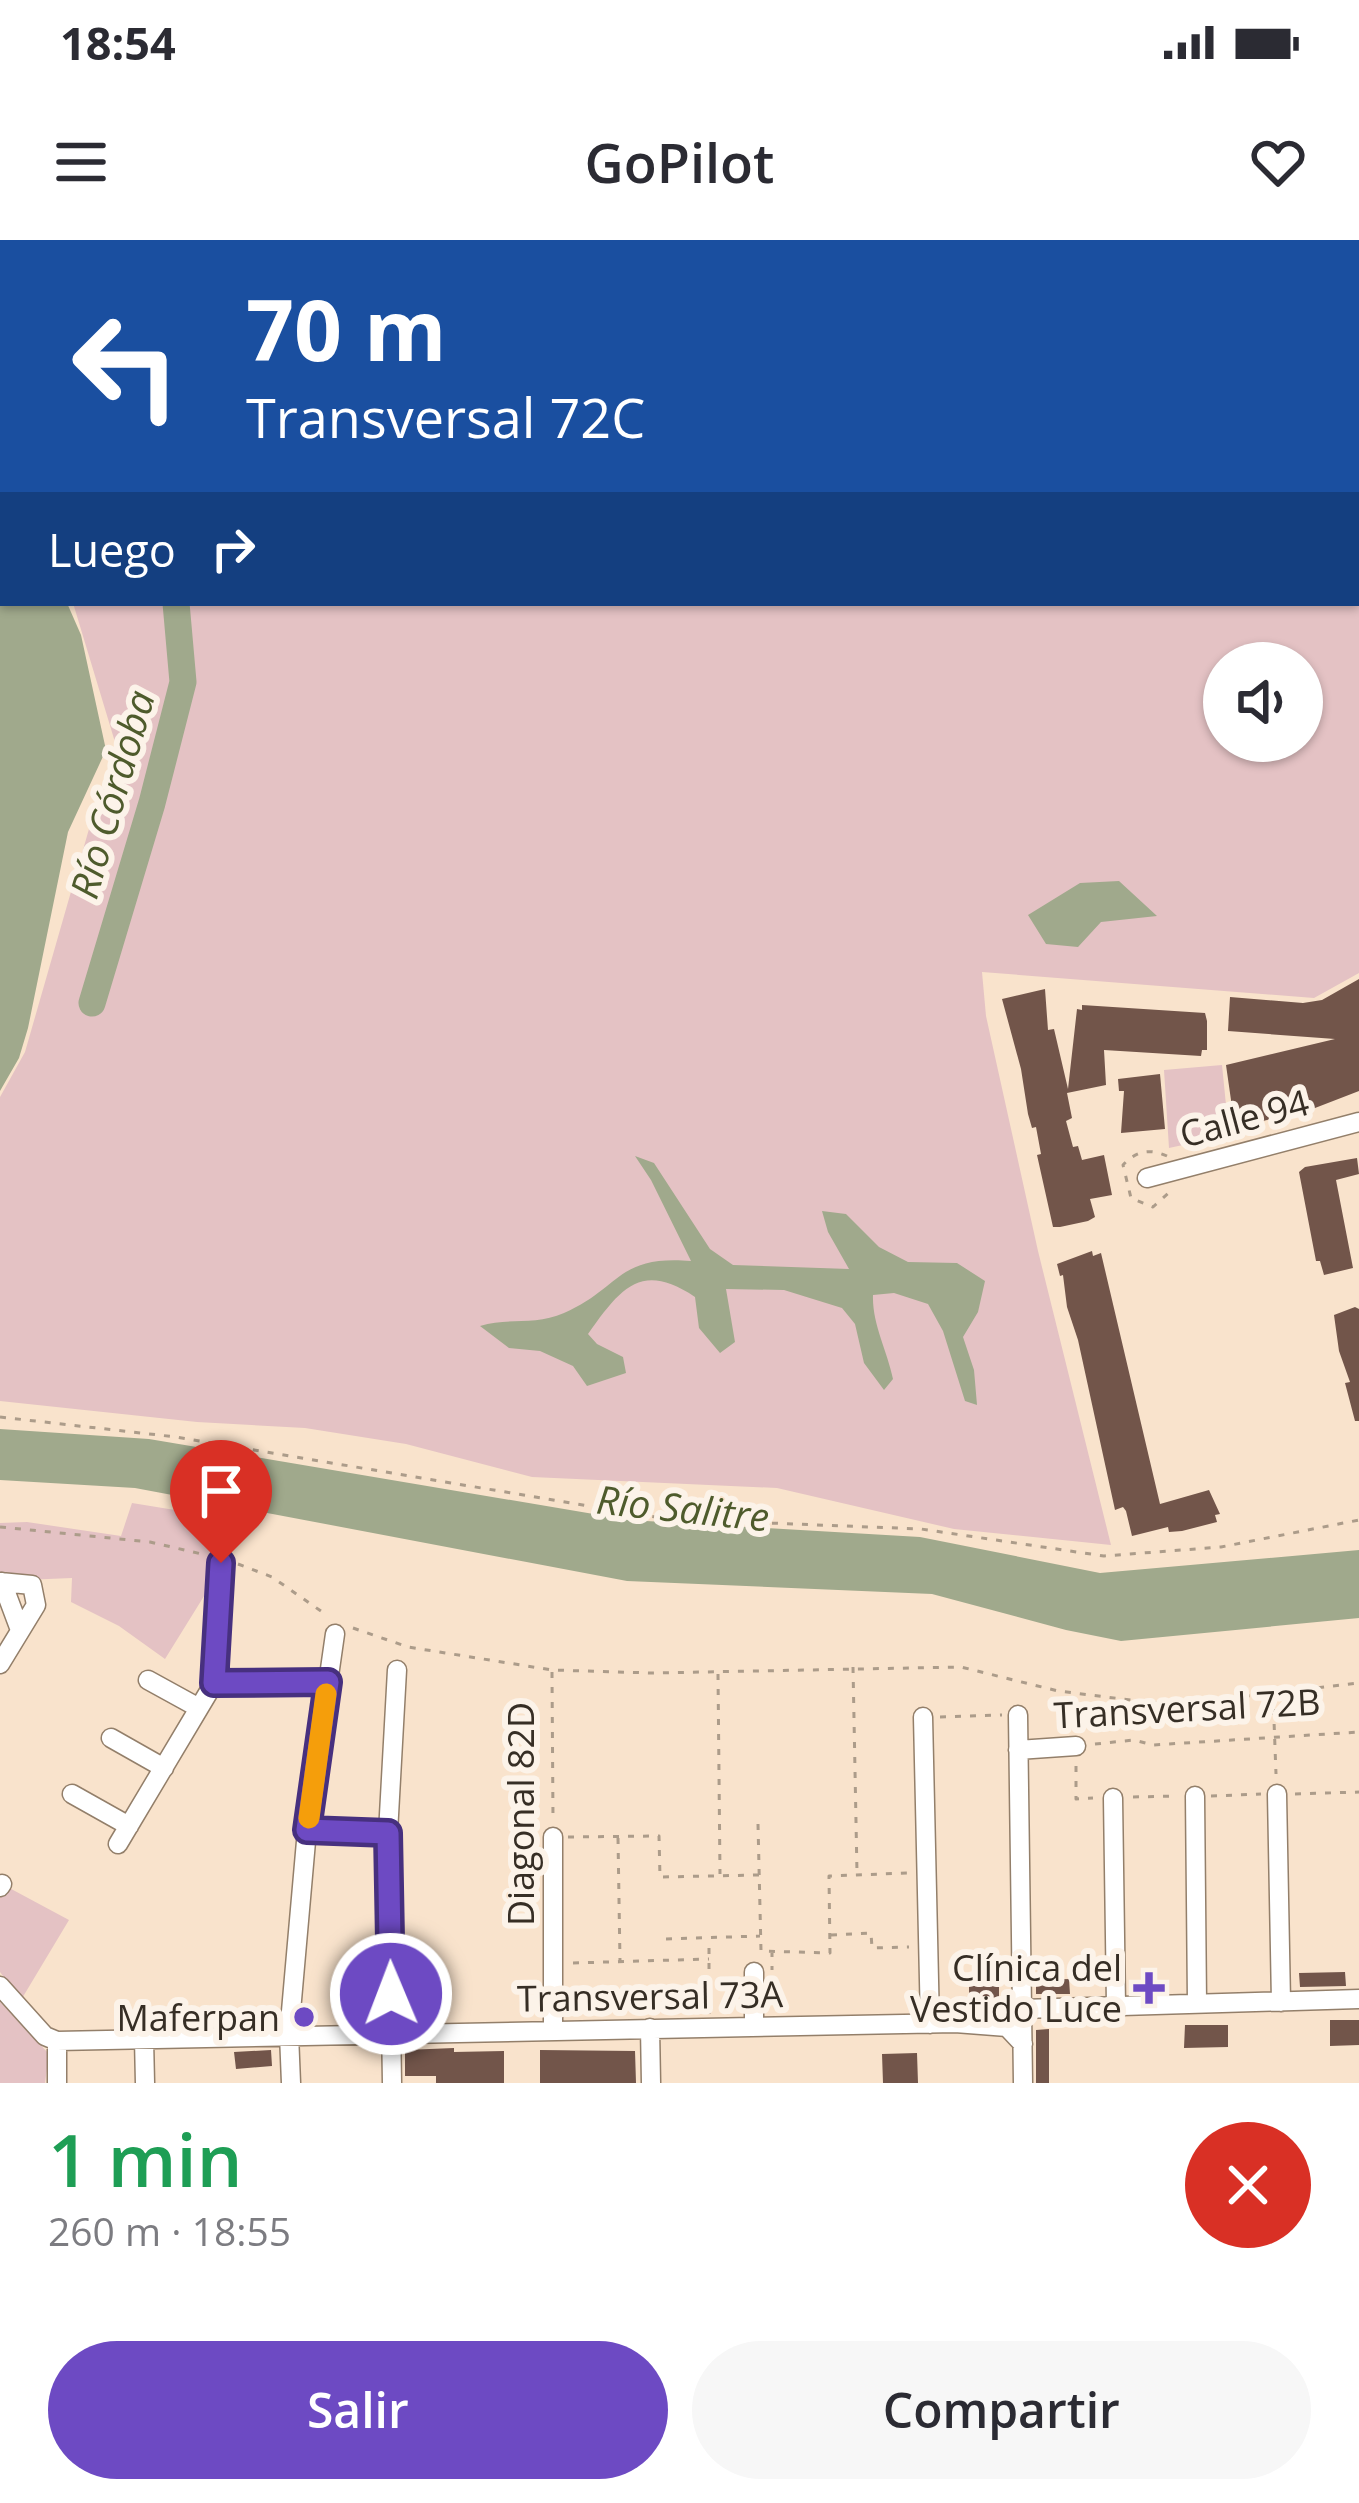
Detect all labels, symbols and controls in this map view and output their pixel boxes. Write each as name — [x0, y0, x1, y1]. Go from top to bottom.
text: 18:54 — [60, 12, 176, 73]
text: GoPilot — [585, 125, 774, 199]
icon: menu — [48, 129, 114, 195]
icon: heart — [1245, 129, 1311, 195]
text: 70 m — [246, 271, 446, 386]
icon: left — [48, 288, 204, 444]
text: Transversal 72C — [246, 380, 645, 454]
icon: right — [200, 516, 266, 582]
text: Luego — [48, 519, 176, 580]
map controls — [1203, 642, 1323, 762]
button: sound — [1203, 642, 1323, 762]
water label: Río Córdoba — [56, 684, 166, 904]
street label: Calle 94 — [1174, 1077, 1314, 1159]
pin — [170, 1440, 272, 1563]
icon: arrive — [188, 1458, 254, 1524]
water label: Río Salitre — [594, 1472, 772, 1542]
street label: Transversal 72B — [1053, 1677, 1321, 1739]
street label: Diagonal 82D — [496, 1702, 545, 1926]
position arrow — [328, 1931, 454, 2057]
place label: Clínica del Vestido Luce — [910, 1943, 1122, 2033]
street label: Transversal 73A — [516, 1969, 784, 2023]
marker: Clínica del Vestido Luce — [1133, 1972, 1165, 2004]
place label: Maferpan — [116, 1993, 280, 2042]
marker: Maferpan — [291, 2004, 317, 2030]
text: 1 min — [48, 2110, 242, 2208]
button: close — [1185, 2122, 1311, 2248]
text: 260 m · 18:55 — [48, 2204, 291, 2257]
button: Salir — [48, 2341, 668, 2479]
button: Compartir — [692, 2341, 1311, 2479]

